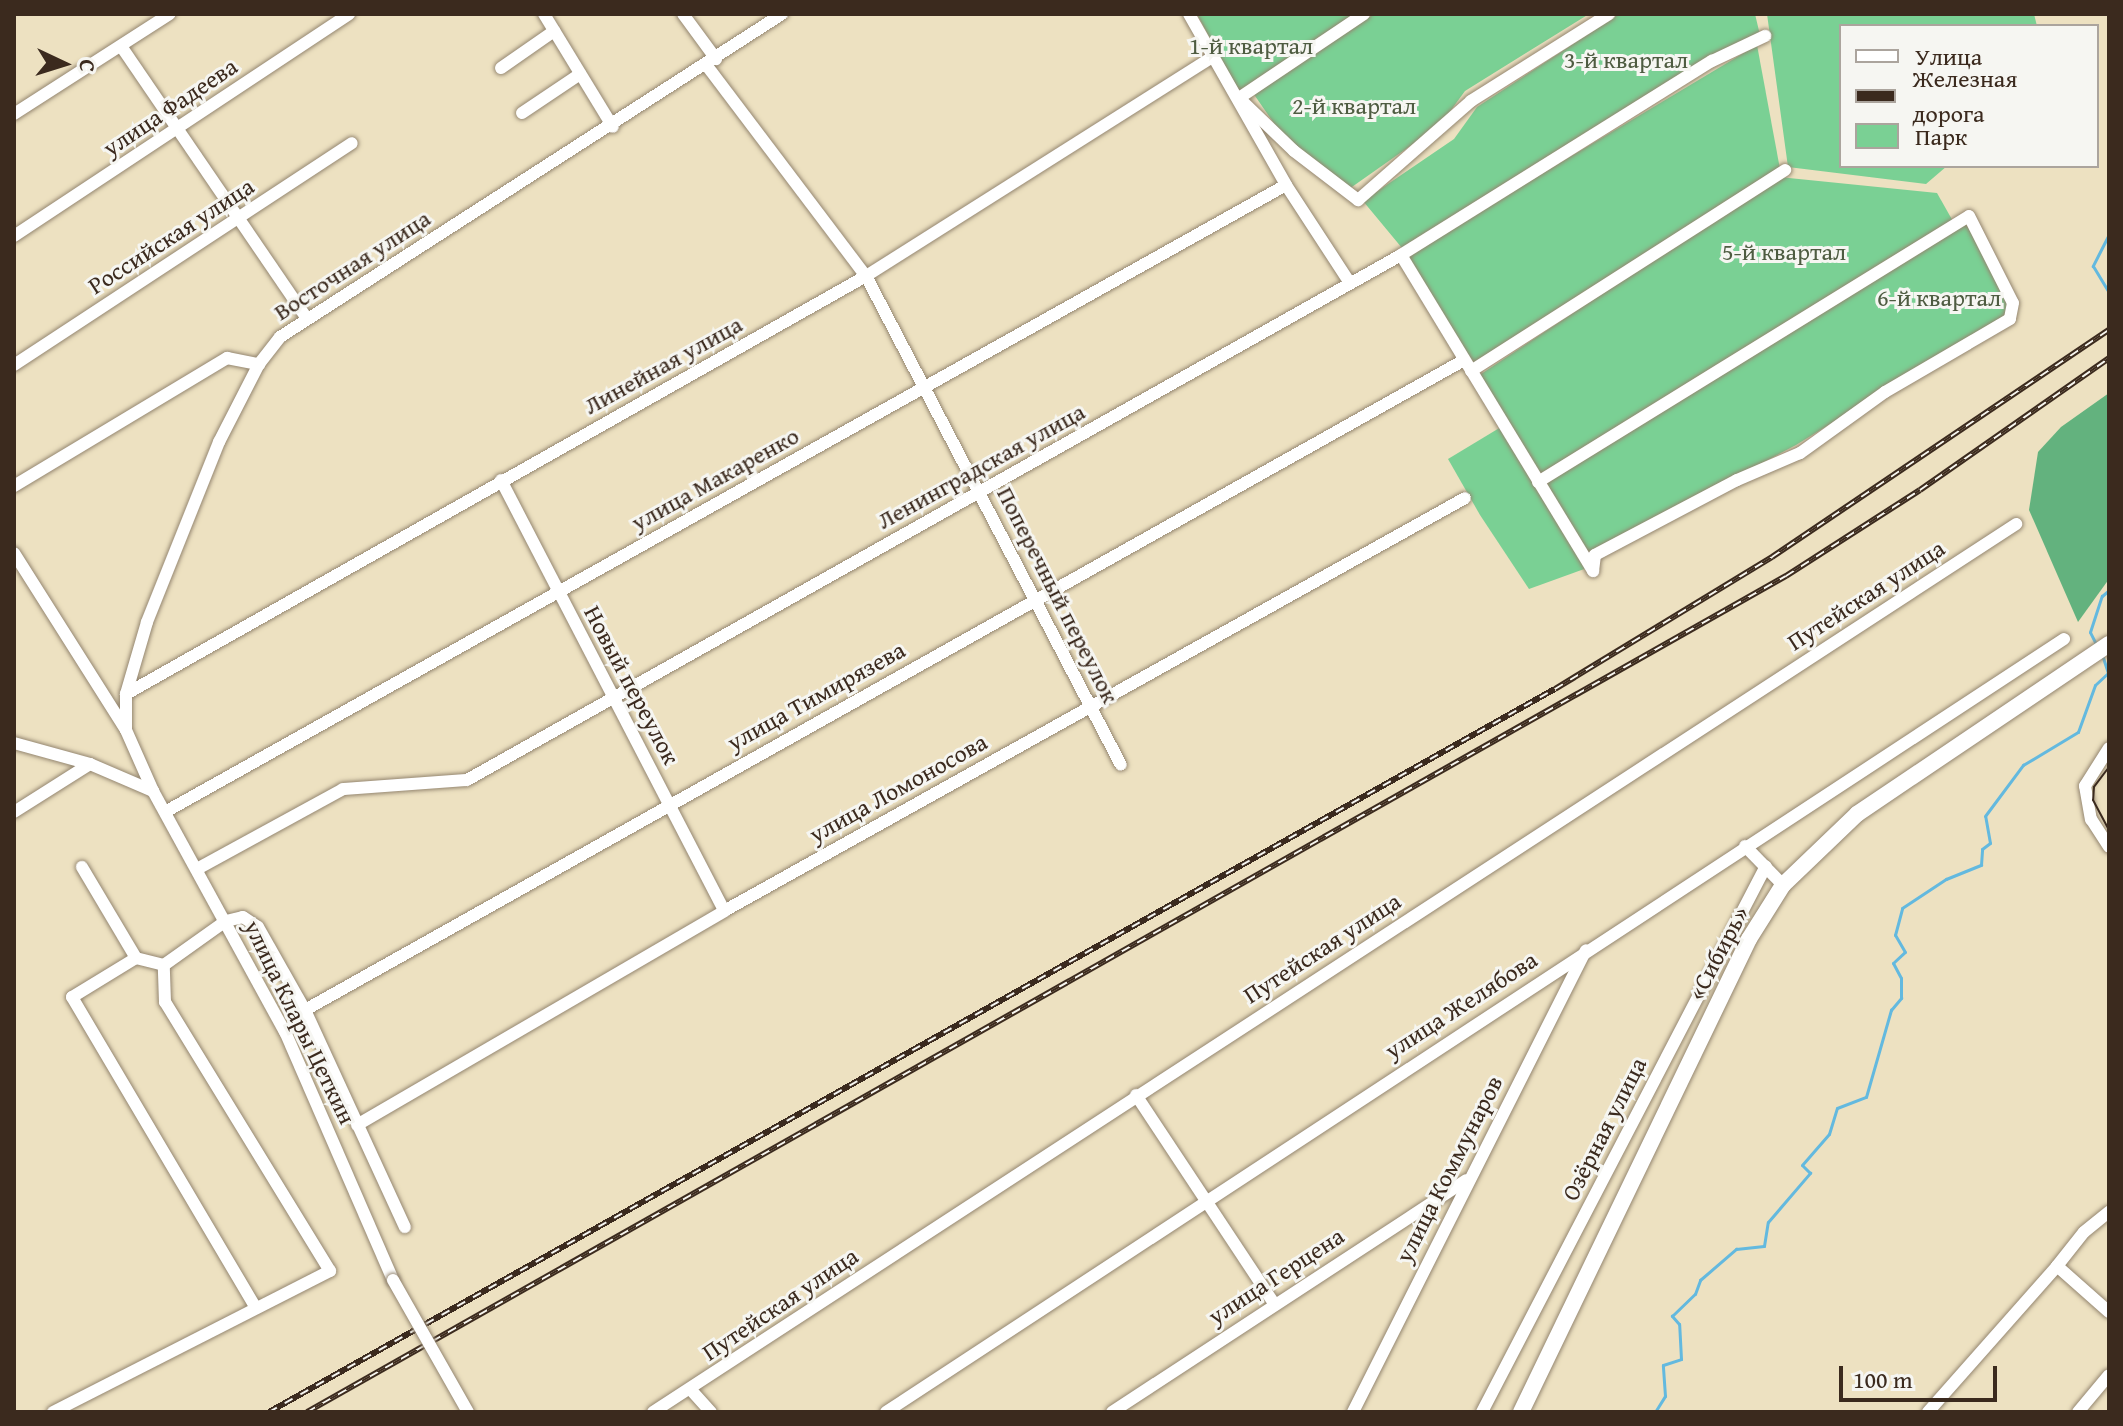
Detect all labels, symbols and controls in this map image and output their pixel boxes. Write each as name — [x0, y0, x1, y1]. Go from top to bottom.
north arrow — [24, 24, 104, 104]
legend — [1839, 24, 2099, 168]
park label: 1-й квартал — [1189, 32, 1313, 60]
text: Улица — [1915, 39, 1982, 74]
park label: 3-й квартал — [1564, 46, 1688, 74]
street label: улица Фадеева — [97, 52, 243, 162]
text: С — [72, 58, 104, 73]
text: Железная дорога — [1912, 61, 2017, 131]
park label: 2-й квартал — [1292, 92, 1416, 120]
text: Парк — [1915, 119, 1967, 154]
street label: Российская улица — [83, 172, 259, 300]
street label: Восточная улица — [268, 204, 436, 326]
park label: 5-й квартал — [1722, 238, 1846, 266]
park label: 6-й квартал — [1877, 284, 2001, 312]
street label: Линейная улица — [579, 310, 747, 420]
street label: Ленинградская улица — [872, 397, 1090, 535]
street label: улица Макаренко — [626, 421, 804, 537]
street label: Поперечный переулок — [991, 482, 1125, 708]
street label: Путейская улица — [1782, 533, 1950, 657]
street label: Новый переулок — [578, 601, 686, 769]
street label: улица Тимирязева — [722, 635, 910, 757]
street label: улица Ломоносова — [804, 727, 992, 849]
street label: Путейская улица — [1238, 886, 1406, 1010]
street label: «Сибирь» — [1681, 901, 1755, 1005]
street label: улица Клары Цеткин — [238, 915, 362, 1129]
street label: улица Желябова — [1379, 945, 1543, 1065]
street label: Озёрная улица — [1556, 1053, 1652, 1205]
street label: улица Коммунаров — [1389, 1071, 1509, 1267]
street label: улица Герцена — [1203, 1221, 1349, 1331]
street label: Путейская улица — [697, 1241, 863, 1367]
scale bar — [1843, 1350, 2001, 1400]
text: 100 m — [1853, 1362, 1913, 1397]

